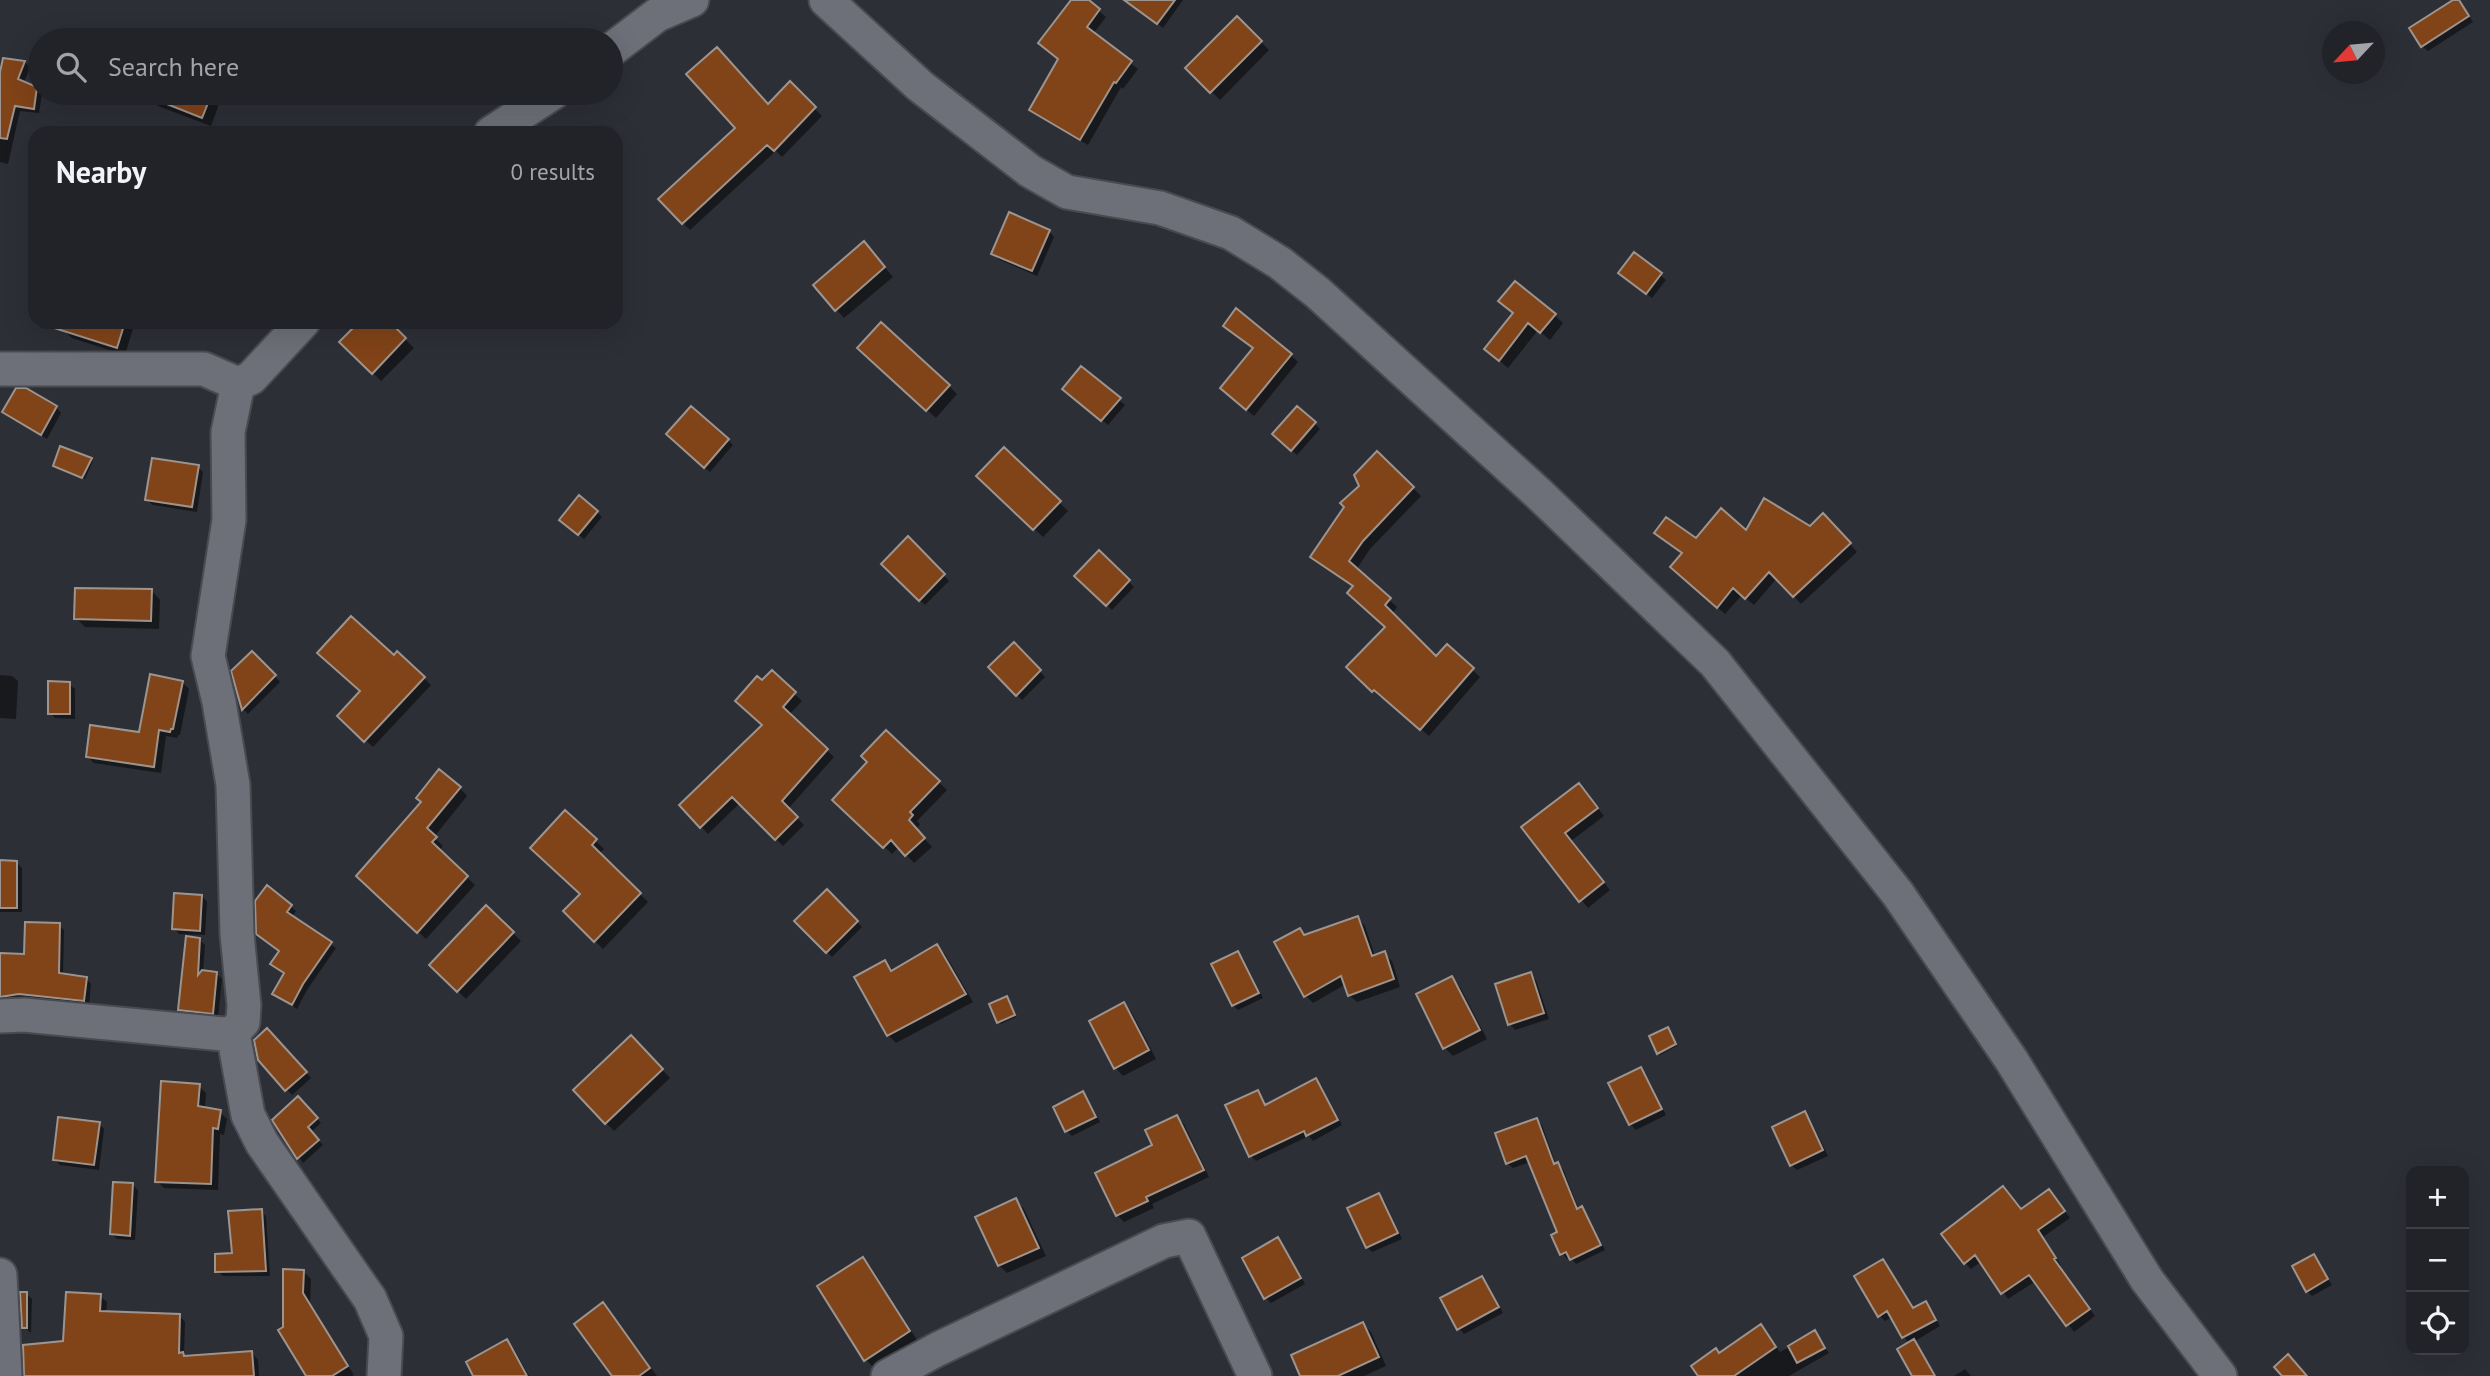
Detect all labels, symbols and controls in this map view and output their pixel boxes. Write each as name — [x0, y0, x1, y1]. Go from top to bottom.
north arrow — [2322, 21, 2385, 84]
search box — [28, 28, 623, 105]
icon: search — [52, 48, 90, 86]
text: Search here — [108, 50, 239, 83]
text: Nearby — [56, 152, 146, 191]
text: 0 results — [511, 157, 595, 186]
map controls — [2406, 1166, 2469, 1355]
button: + — [2406, 1166, 2469, 1229]
button: − — [2406, 1229, 2469, 1292]
button: locate — [2406, 1292, 2469, 1355]

